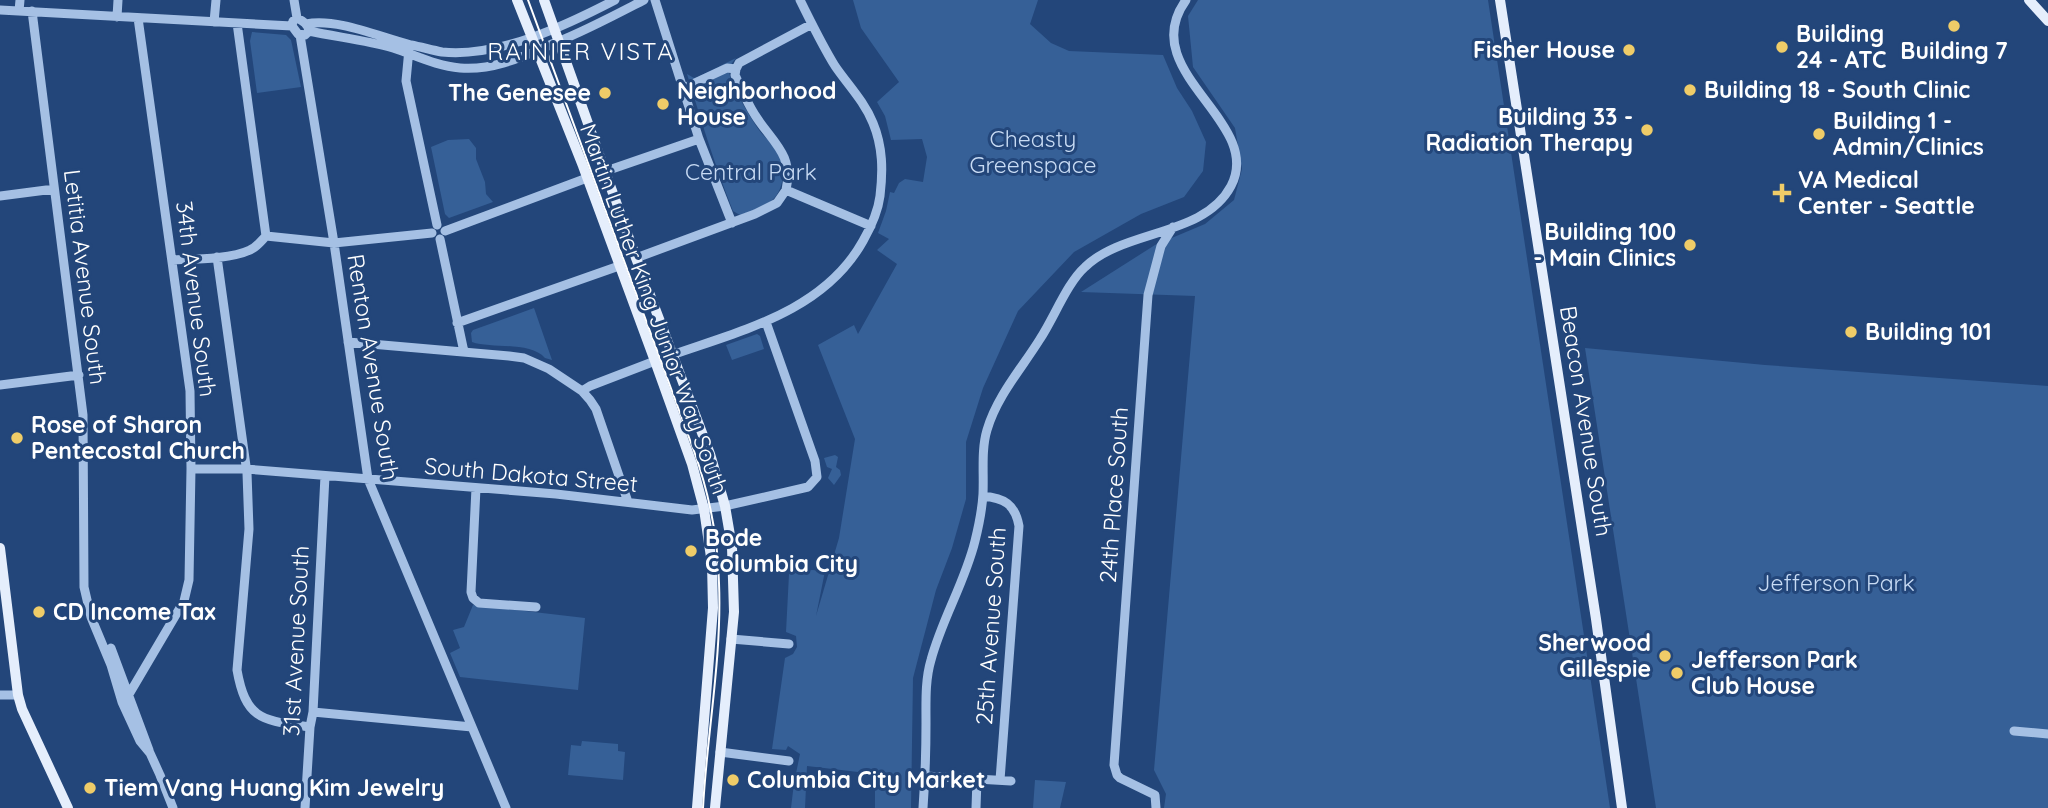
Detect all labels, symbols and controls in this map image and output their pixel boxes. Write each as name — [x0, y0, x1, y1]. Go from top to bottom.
marker: Building 7 — [1946, 18, 1962, 34]
place label: Building 24 - ATC — [1796, 19, 1887, 74]
place label: Fisher House — [1473, 35, 1615, 64]
district label: RAINIER VISTA — [487, 36, 675, 66]
place label: Building 7 — [1900, 36, 2008, 65]
marker: Building 24 - ATC — [1774, 39, 1790, 55]
marker: Fisher House — [1621, 42, 1637, 58]
place label: Building 18 - South Clinic — [1704, 75, 1970, 104]
place label: Neighborhood House — [677, 76, 836, 131]
place label: The Genesee — [448, 78, 591, 107]
marker: Building 18 - South Clinic — [1682, 82, 1698, 98]
marker: The Genesee — [597, 85, 613, 101]
marker: Neighborhood House — [655, 96, 671, 112]
place label: Building 33 - Radiation Therapy — [1425, 102, 1633, 157]
place label: Building 1 - Admin/Clinics — [1833, 106, 1984, 161]
street label: Martin Luther King Junior Way South — [574, 120, 735, 498]
marker: Building 33 - Radiation Therapy — [1639, 122, 1655, 138]
park label: Cheasty Greenspace — [969, 124, 1097, 179]
marker: Building 1 - Admin/Clinics — [1811, 126, 1827, 142]
park label: Central Park — [685, 157, 817, 186]
place label: VA Medical Center - Seattle — [1798, 165, 1975, 220]
street label: Letitia Avenue South — [58, 168, 113, 386]
marker: VA Medical Center - Seattle — [1772, 183, 1792, 203]
street label: 34th Avenue South — [170, 199, 223, 398]
place label: Building 100 - Main Clinics — [1533, 217, 1676, 272]
marker: Building 100 - Main Clinics — [1682, 237, 1698, 253]
street label: Renton Avenue South — [341, 252, 406, 482]
street label: Beacon Avenue South — [1554, 304, 1619, 538]
place label: Building 101 — [1865, 317, 1992, 346]
marker: Building 101 — [1843, 324, 1859, 340]
street label: 24th Place South — [1093, 406, 1134, 584]
place label: Rose of Sharon Pentecostal Church — [31, 410, 245, 465]
marker: Rose of Sharon Pentecostal Church — [9, 430, 25, 446]
street label: South Dakota Street — [423, 451, 639, 498]
place label: Bode Columbia City — [705, 523, 858, 578]
street label: 25th Avenue South — [969, 526, 1012, 726]
marker: Bode Columbia City — [683, 543, 699, 559]
street label: 31st Avenue South — [276, 545, 315, 737]
park label: Jefferson Park — [1757, 568, 1915, 597]
place label: CD Income Tax — [53, 597, 216, 626]
marker: CD Income Tax — [31, 604, 47, 620]
place label: Sherwood Gillespie — [1538, 628, 1651, 683]
place label: Jefferson Park Club House — [1691, 645, 1858, 700]
marker: Sherwood Gillespie — [1657, 648, 1673, 664]
marker: Jefferson Park Club House — [1669, 665, 1685, 681]
place label: Columbia City Market — [747, 765, 985, 794]
marker: Columbia City Market — [725, 772, 741, 788]
place label: Tiem Vang Huang Kim Jewelry — [104, 773, 444, 802]
marker: Tiem Vang Huang Kim Jewelry — [82, 780, 98, 796]

